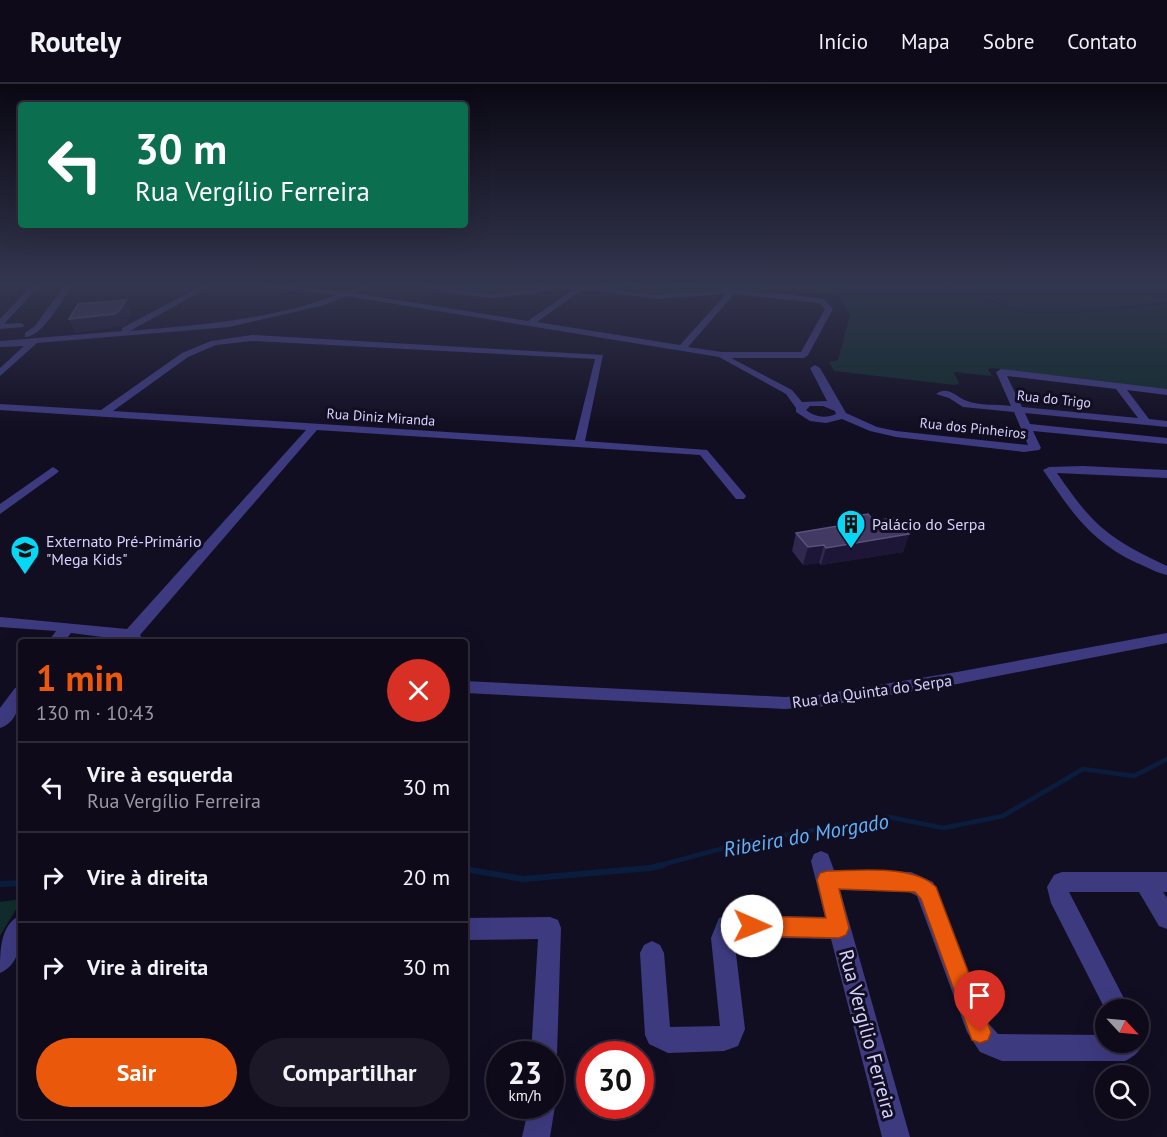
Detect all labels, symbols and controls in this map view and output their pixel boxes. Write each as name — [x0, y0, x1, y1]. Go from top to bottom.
text: Routely — [30, 23, 121, 60]
text: Início — [818, 28, 868, 55]
text: Mapa — [901, 28, 950, 55]
text: Sobre — [983, 28, 1034, 55]
text: Contato — [1067, 28, 1137, 55]
text: 30 m — [135, 121, 227, 176]
icon: left — [36, 126, 114, 204]
text: Rua Vergílio Ferreira — [135, 174, 370, 208]
street label: Rua do Trigo — [1016, 386, 1092, 412]
street label: Rua Diniz Miranda — [326, 404, 436, 430]
street label: Rua dos Pinheiros — [919, 413, 1027, 443]
building icon: Palácio do Serpa — [835, 508, 867, 550]
place label: Palácio do Serpa — [872, 514, 985, 534]
place label: Externato Pré-Primário "Mega Kids" — [46, 531, 201, 569]
school or university icon: Externato Pré-Primário "Mega Kids" — [9, 534, 41, 576]
text: 1 min — [36, 654, 124, 701]
button: close — [387, 659, 450, 722]
street label: Rua da Quinta do Serpa — [791, 670, 953, 712]
text: 130 m · 10:43 — [36, 700, 154, 726]
text: Vire à esquerda — [87, 760, 233, 788]
icon: left — [36, 771, 69, 804]
text: 30 m — [402, 773, 450, 801]
text: Rua Vergílio Ferreira — [87, 788, 261, 814]
water label: Ribeira do Morgado — [721, 807, 891, 863]
icon: right — [36, 861, 69, 894]
text: Vire à direita — [87, 863, 208, 891]
text: 20 m — [402, 863, 450, 891]
position arrow — [720, 894, 784, 958]
street label: Rua Vergílio Ferreira — [833, 947, 903, 1121]
icon: right — [36, 951, 69, 984]
text: Vire à direita — [87, 953, 208, 981]
text: 30 m — [402, 953, 450, 981]
pin — [954, 970, 1005, 1032]
icon: arrive — [963, 979, 996, 1012]
north arrow — [1095, 999, 1149, 1053]
map controls — [1095, 999, 1149, 1119]
button: Sair — [36, 1038, 237, 1107]
button: Compartilhar — [249, 1038, 450, 1107]
speed limit sign: 30 — [576, 1041, 654, 1119]
text: 23 — [508, 1053, 542, 1092]
button: search — [1095, 1065, 1149, 1119]
text: km/h — [509, 1086, 541, 1105]

